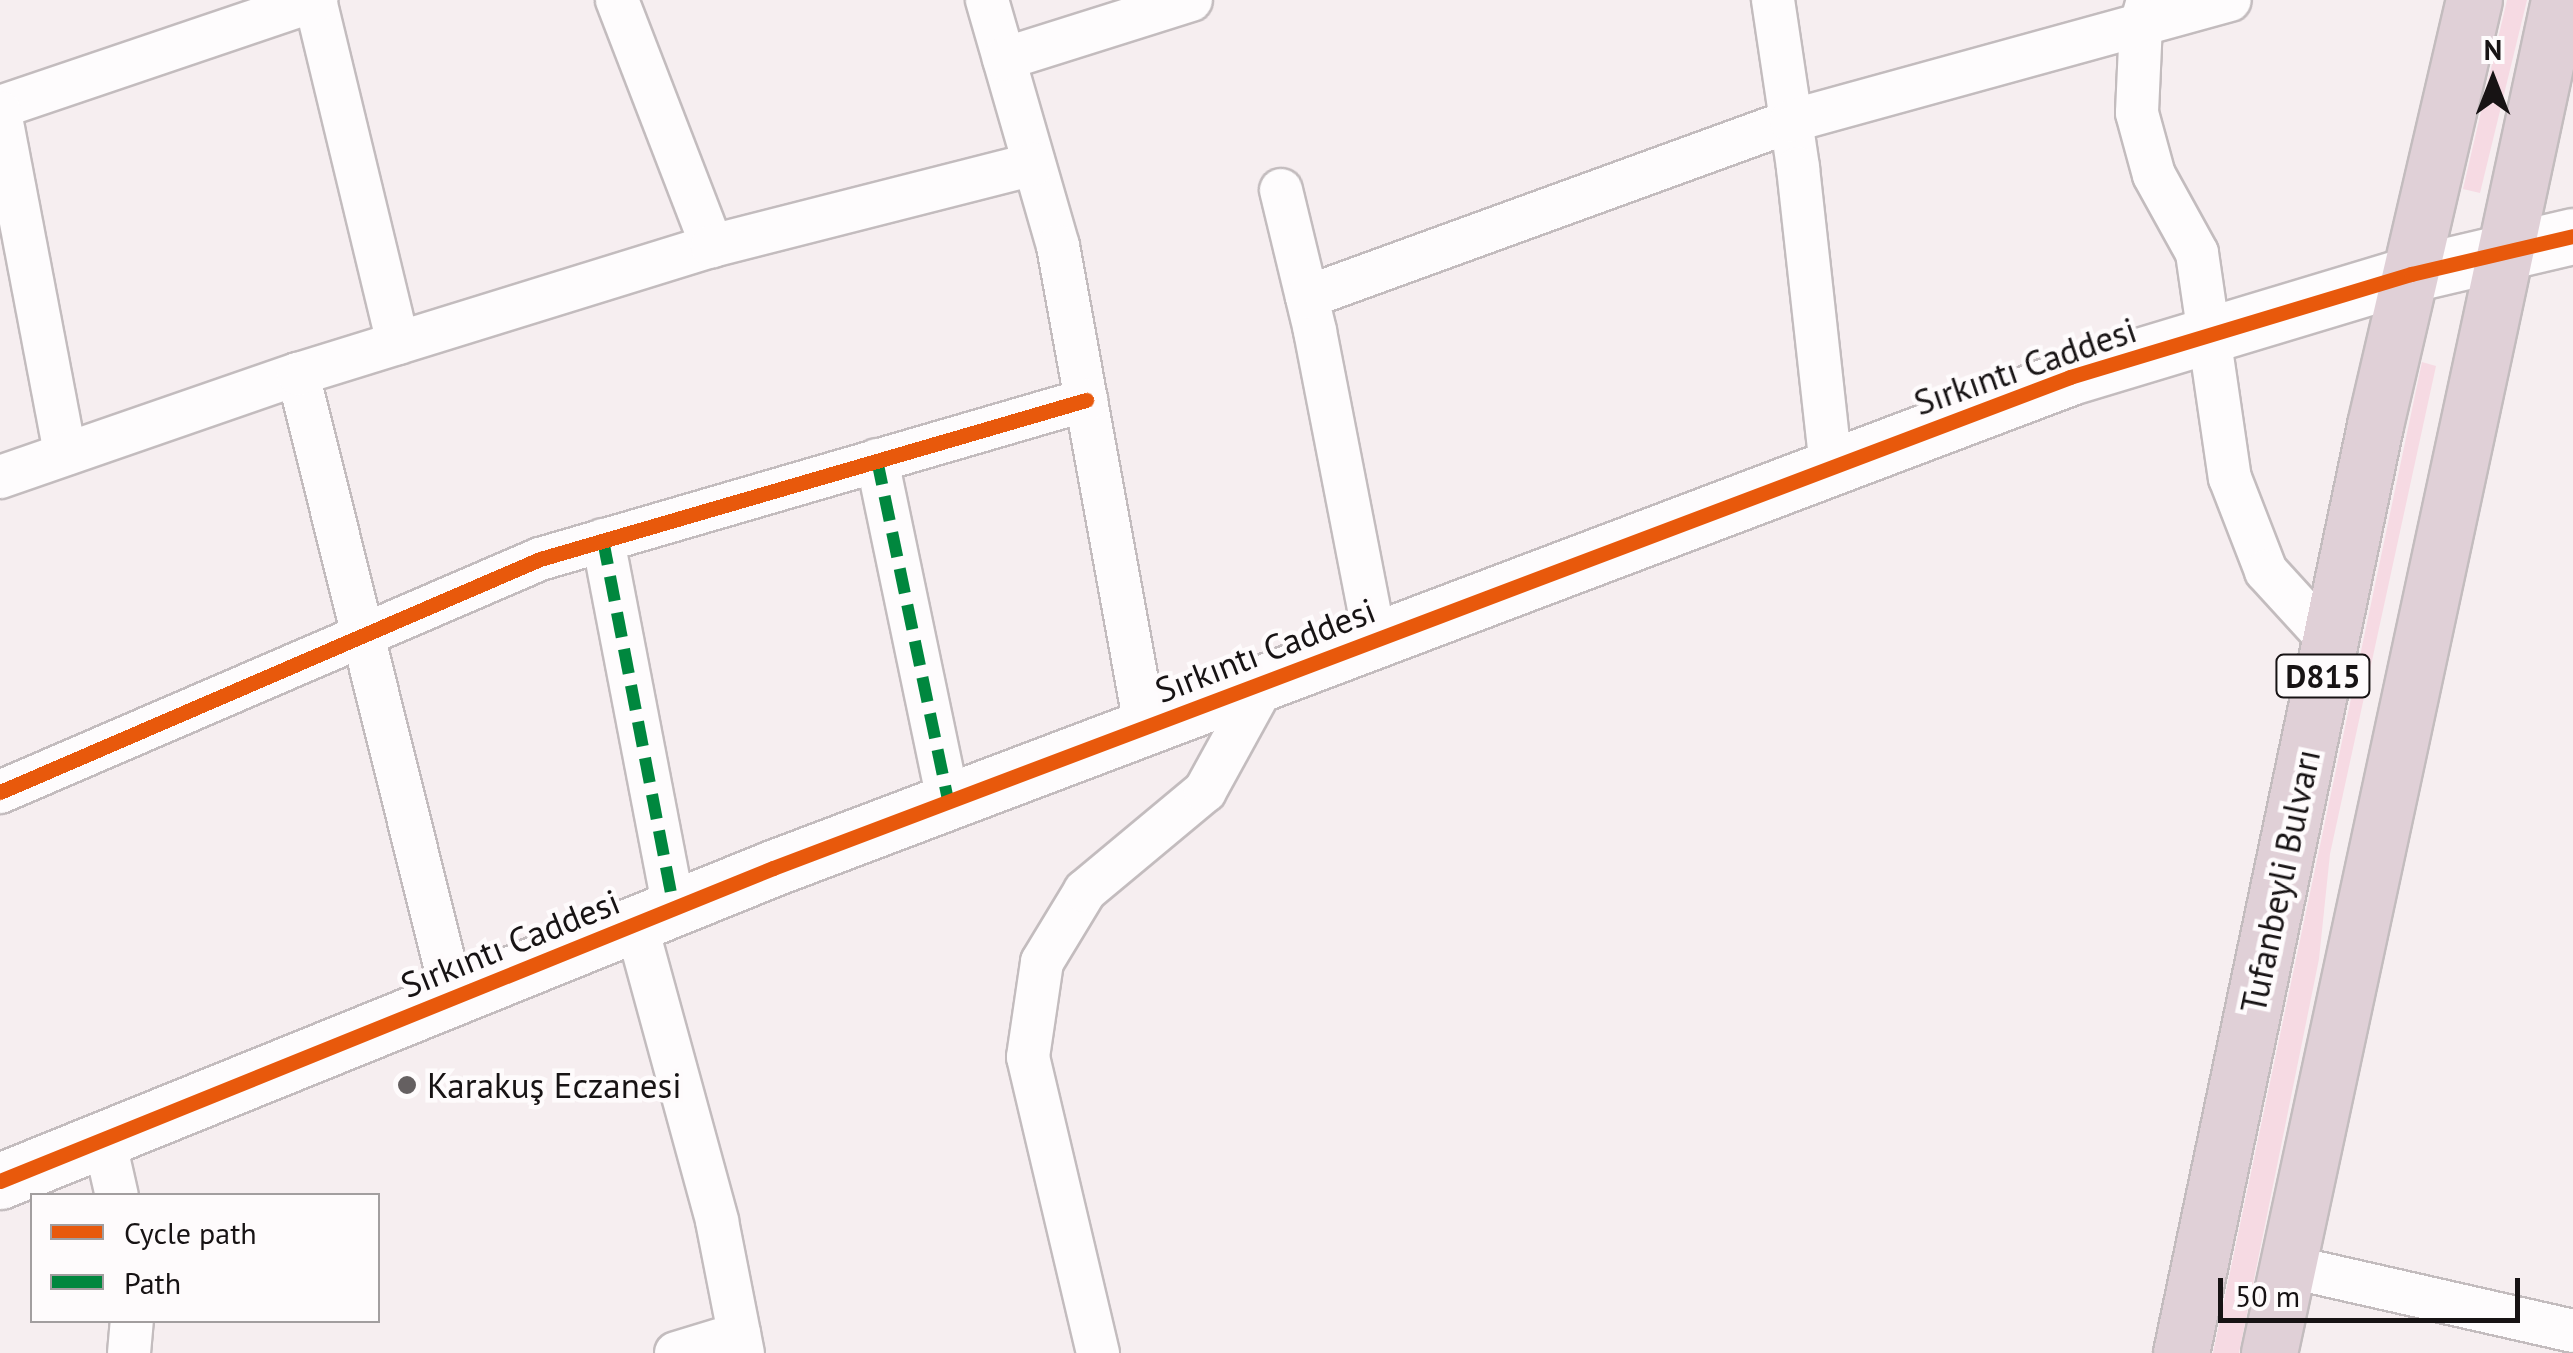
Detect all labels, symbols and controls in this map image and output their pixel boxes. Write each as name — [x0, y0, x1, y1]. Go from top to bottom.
north arrow — [2443, 30, 2543, 130]
text: N — [2484, 31, 2502, 68]
street label: Sırkıntı Caddesi — [1908, 308, 2142, 424]
street label: Sırkıntı Caddesi — [1149, 589, 1381, 711]
road number: D815 — [2273, 649, 2373, 703]
street label: Tufanbeyli Bulvarı — [2232, 745, 2328, 1017]
street label: Sırkıntı Caddesi — [395, 880, 625, 1006]
place label: Karakuş Eczanesi — [427, 1064, 682, 1106]
marker: Karakuş Eczanesi — [396, 1074, 418, 1096]
legend — [30, 1193, 380, 1323]
text: Cycle path — [124, 1213, 257, 1252]
scale bar — [2223, 1258, 2526, 1320]
text: Path — [124, 1263, 181, 1302]
text: 50 m — [2235, 1276, 2300, 1315]

